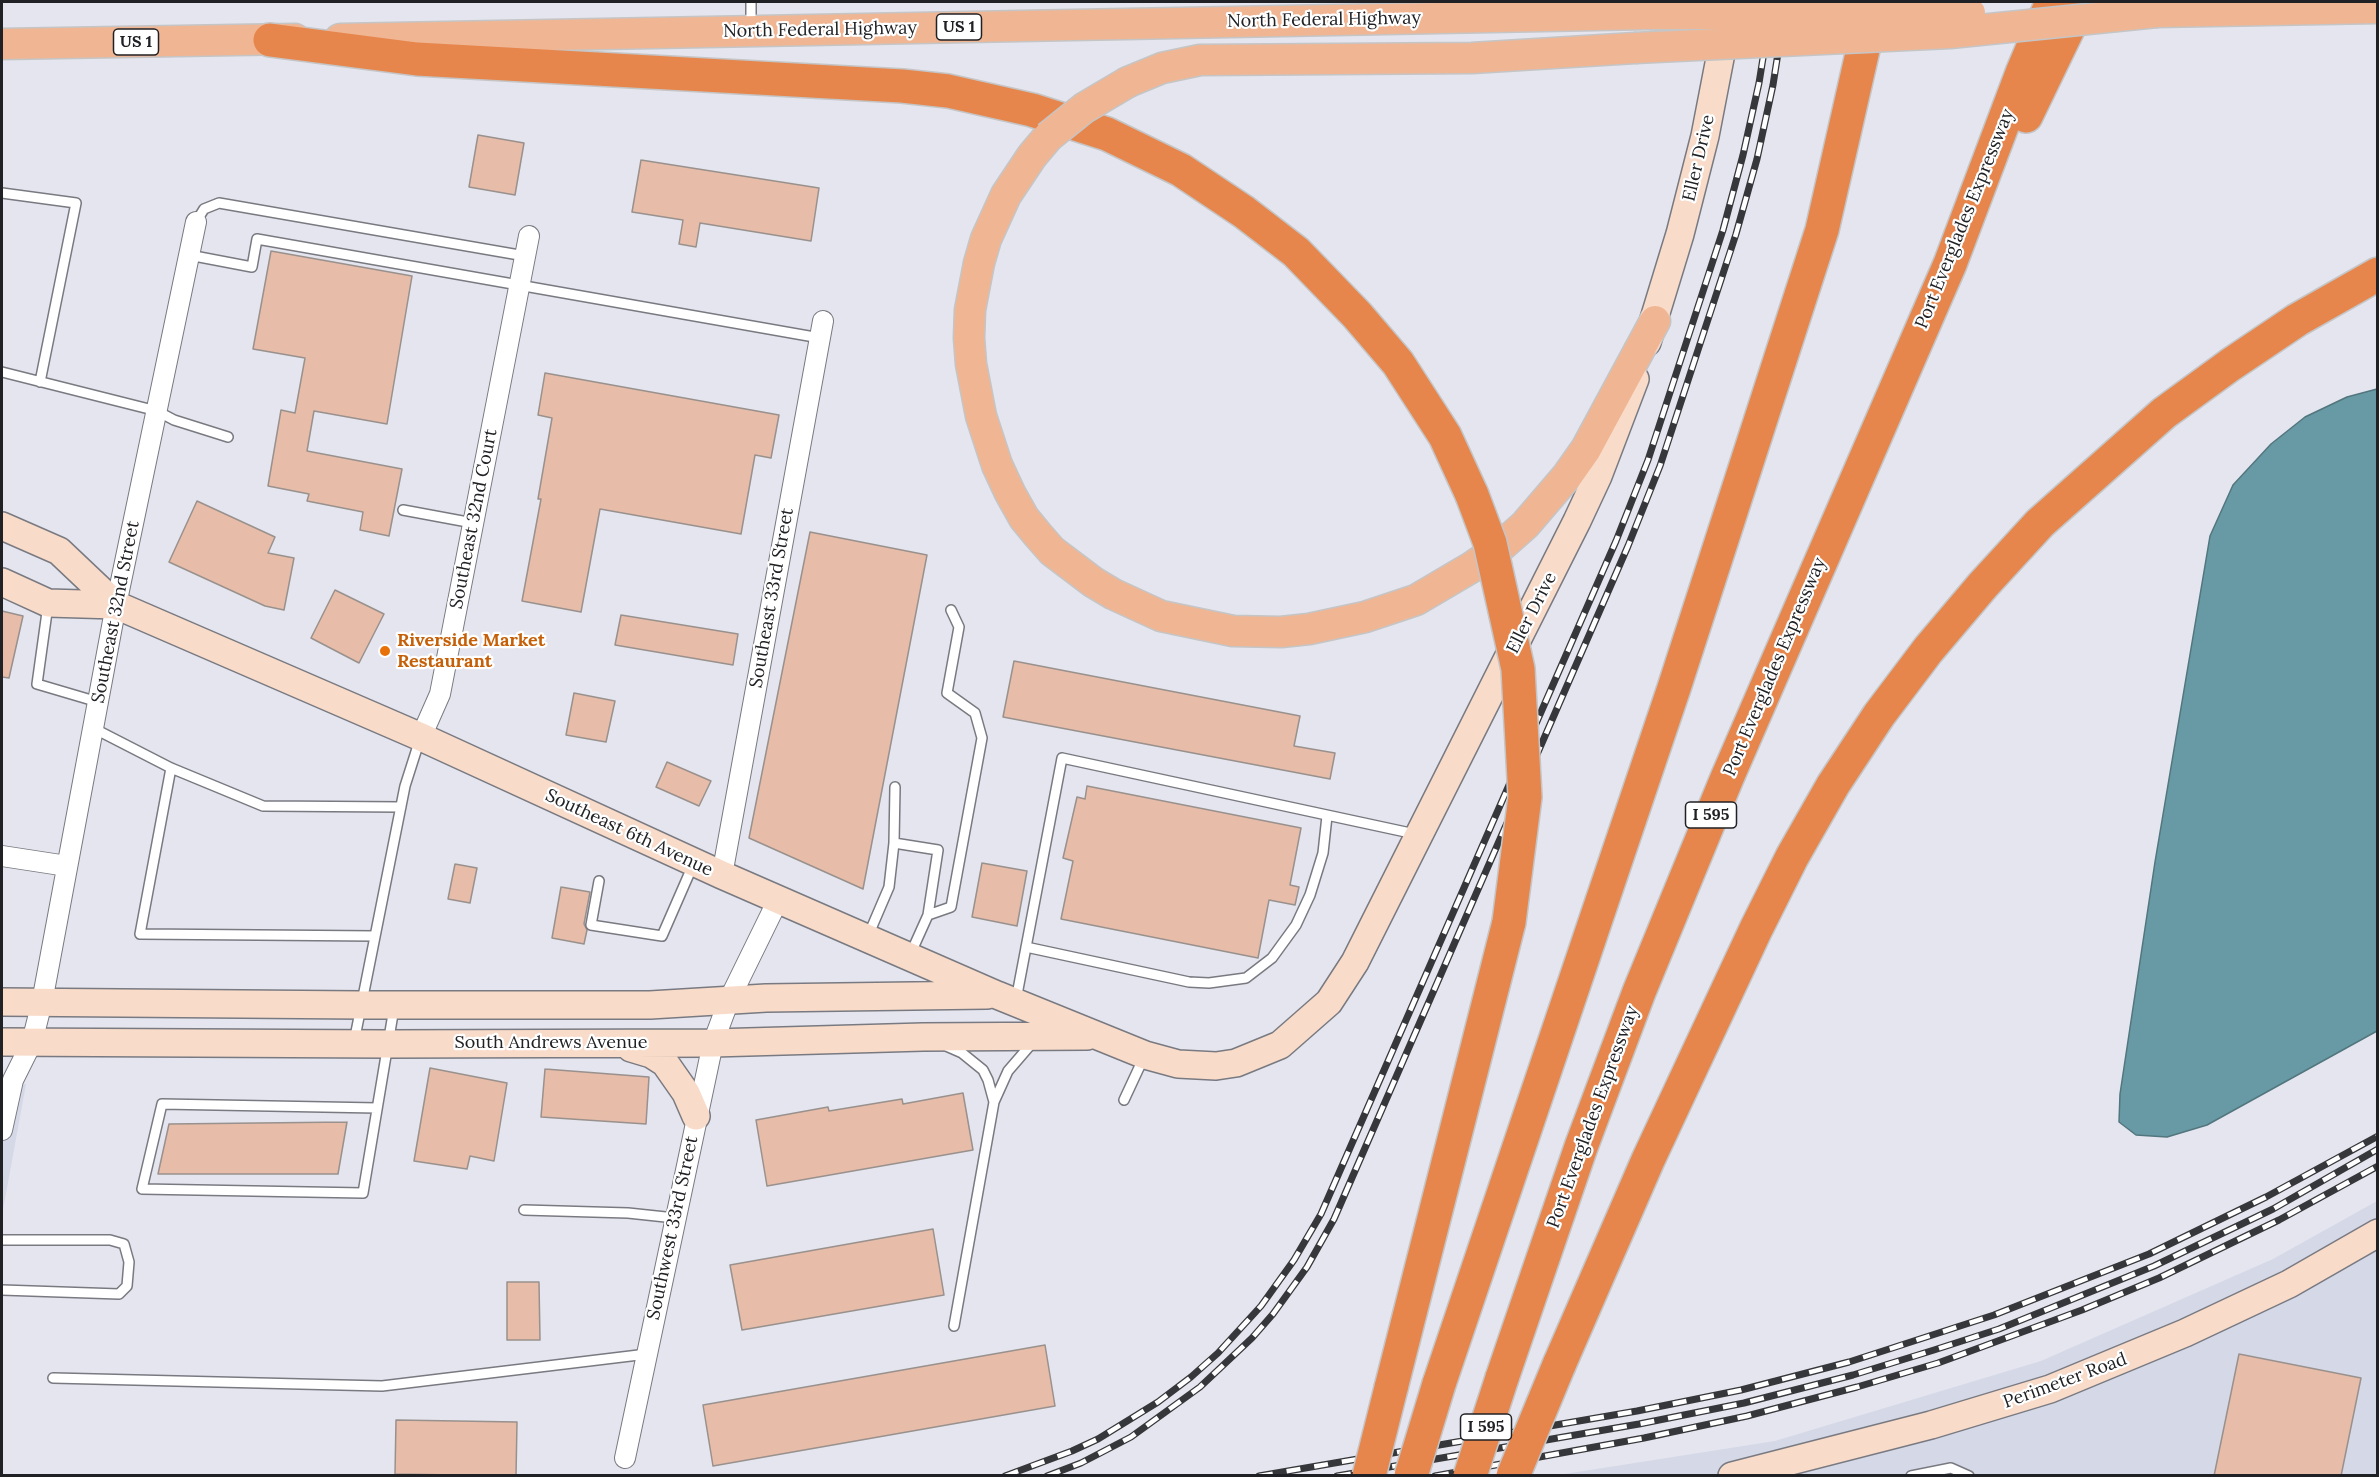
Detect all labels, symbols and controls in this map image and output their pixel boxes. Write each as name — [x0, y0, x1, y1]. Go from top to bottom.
street label: North Federal Highway — [1227, 8, 1421, 32]
road number: US 1 — [936, 14, 982, 40]
street label: North Federal Highway — [723, 18, 917, 42]
road number: US 1 — [114, 29, 158, 55]
street label: Port Everglades Expressway — [1911, 106, 2019, 332]
street label: Eller Drive — [1679, 113, 1719, 203]
street label: Southeast 32nd Court — [446, 427, 502, 611]
street label: Southeast 33rd Street — [746, 506, 798, 690]
street label: Southeast 32nd Street — [88, 519, 144, 705]
street label: Port Everglades Expressway — [1719, 555, 1831, 779]
street label: Eller Drive — [1502, 569, 1562, 657]
place label: Riverside Market Restaurant — [397, 630, 545, 672]
marker: Riverside Market Restaurant — [378, 644, 392, 658]
street label: Southeast 6th Avenue — [542, 785, 716, 881]
road number: I 595 — [1686, 802, 1736, 828]
street label: Port Everglades Expressway — [1543, 1003, 1643, 1231]
street label: South Andrews Avenue — [455, 1032, 647, 1054]
street label: Southwest 33rd Street — [643, 1134, 703, 1322]
street label: Perimeter Road — [2000, 1349, 2130, 1413]
road number: I 595 — [1460, 1414, 1512, 1440]

